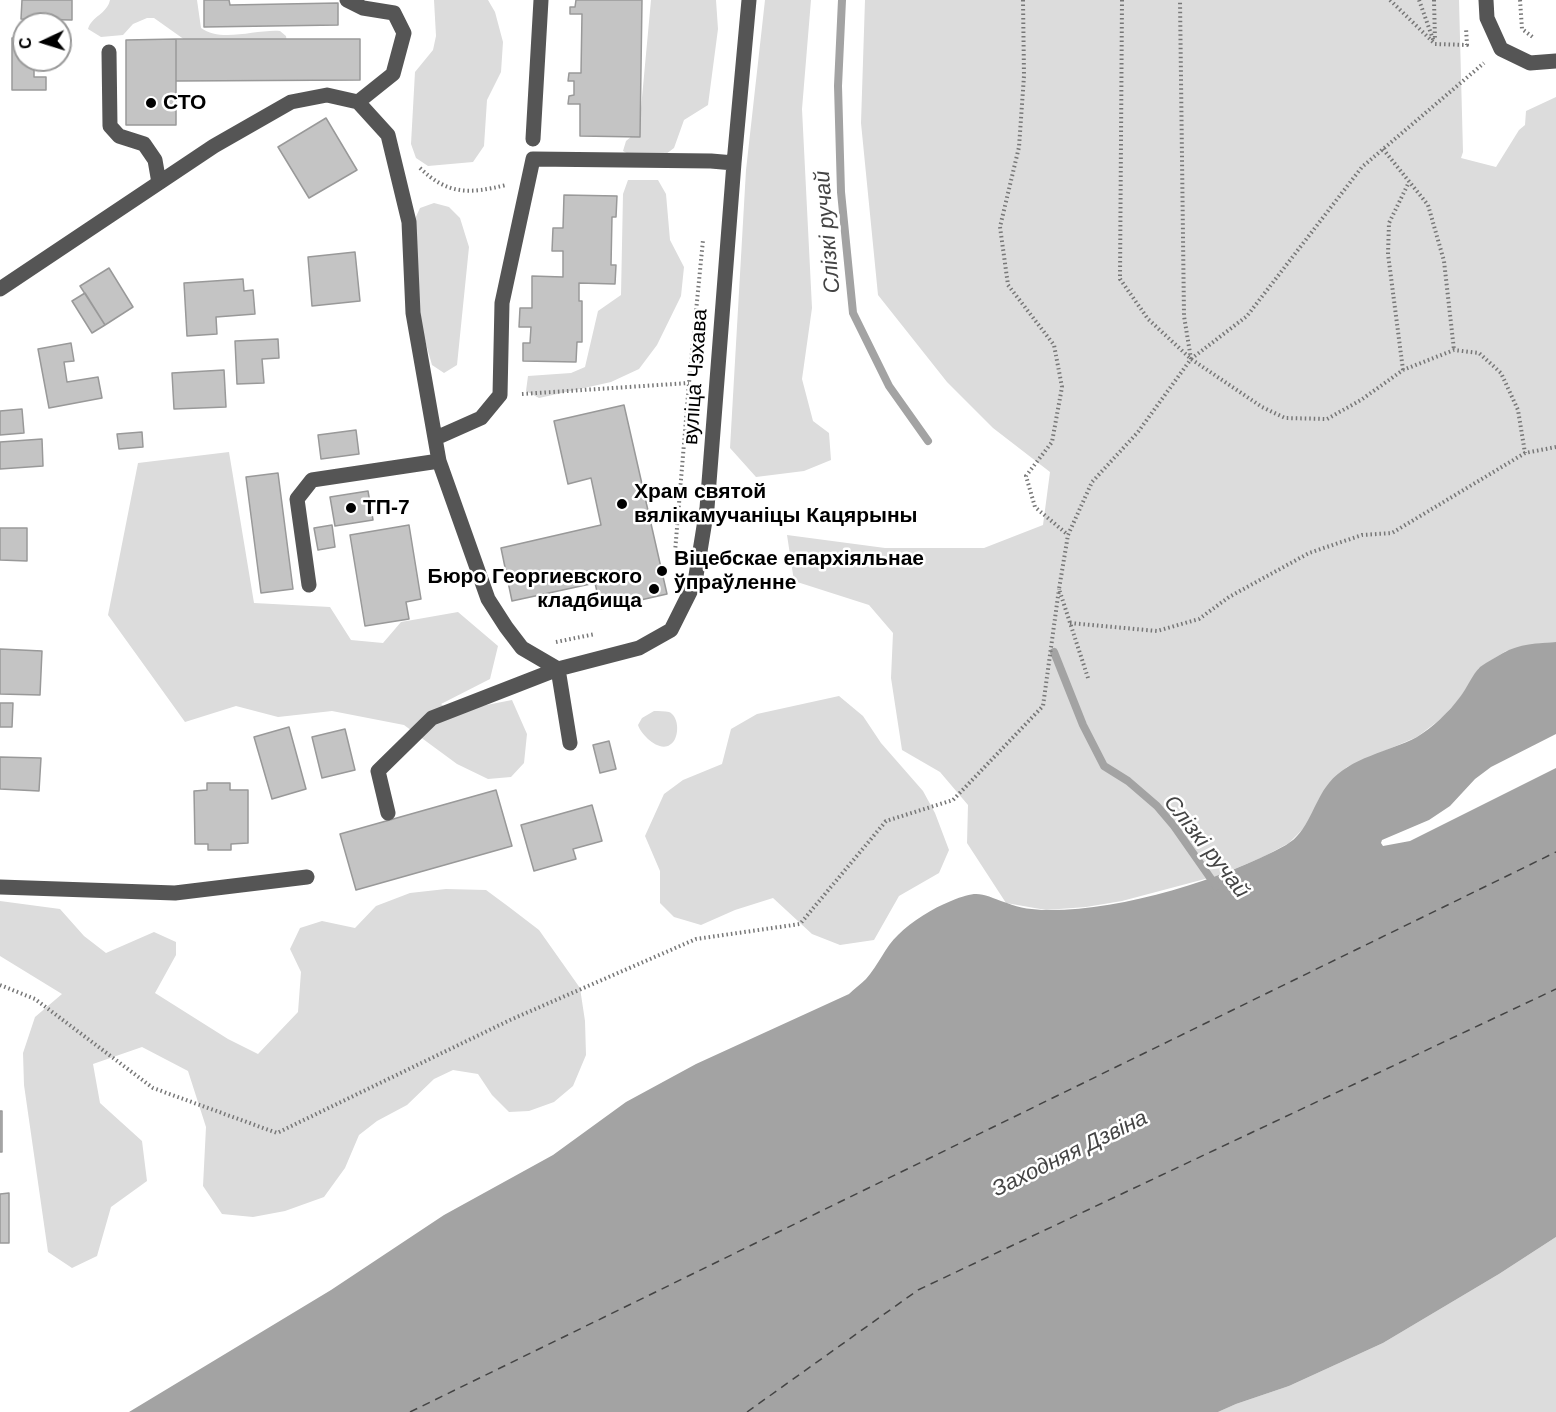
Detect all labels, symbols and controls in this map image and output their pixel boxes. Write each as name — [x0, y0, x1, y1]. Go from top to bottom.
north arrow — [12, 12, 72, 72]
text: С — [17, 37, 34, 50]
place label: СТО — [163, 90, 206, 116]
marker: СТО — [144, 96, 158, 110]
water label: Слізкі ручай — [809, 170, 847, 294]
street label: вуліца Чэхава — [679, 308, 713, 446]
place label: Храм святой вялікамучаніцы Кацярыны — [634, 479, 918, 529]
place label: ТП-7 — [363, 495, 410, 521]
marker: Храм святой вялікамучаніцы Кацярыны — [615, 497, 629, 511]
marker: ТП-7 — [344, 501, 358, 515]
place label: Віцебскае епархіяльнае ўпраўленне — [674, 546, 924, 596]
place label: Бюро Георгиевского кладбища — [428, 564, 642, 614]
marker: Віцебскае епархіяльнае ўпраўленне — [655, 564, 669, 578]
marker: Бюро Георгиевского кладбища — [647, 582, 661, 596]
water label: Слізкі ручай — [1158, 790, 1254, 904]
water label: Заходняя Дзвіна — [988, 1105, 1152, 1203]

